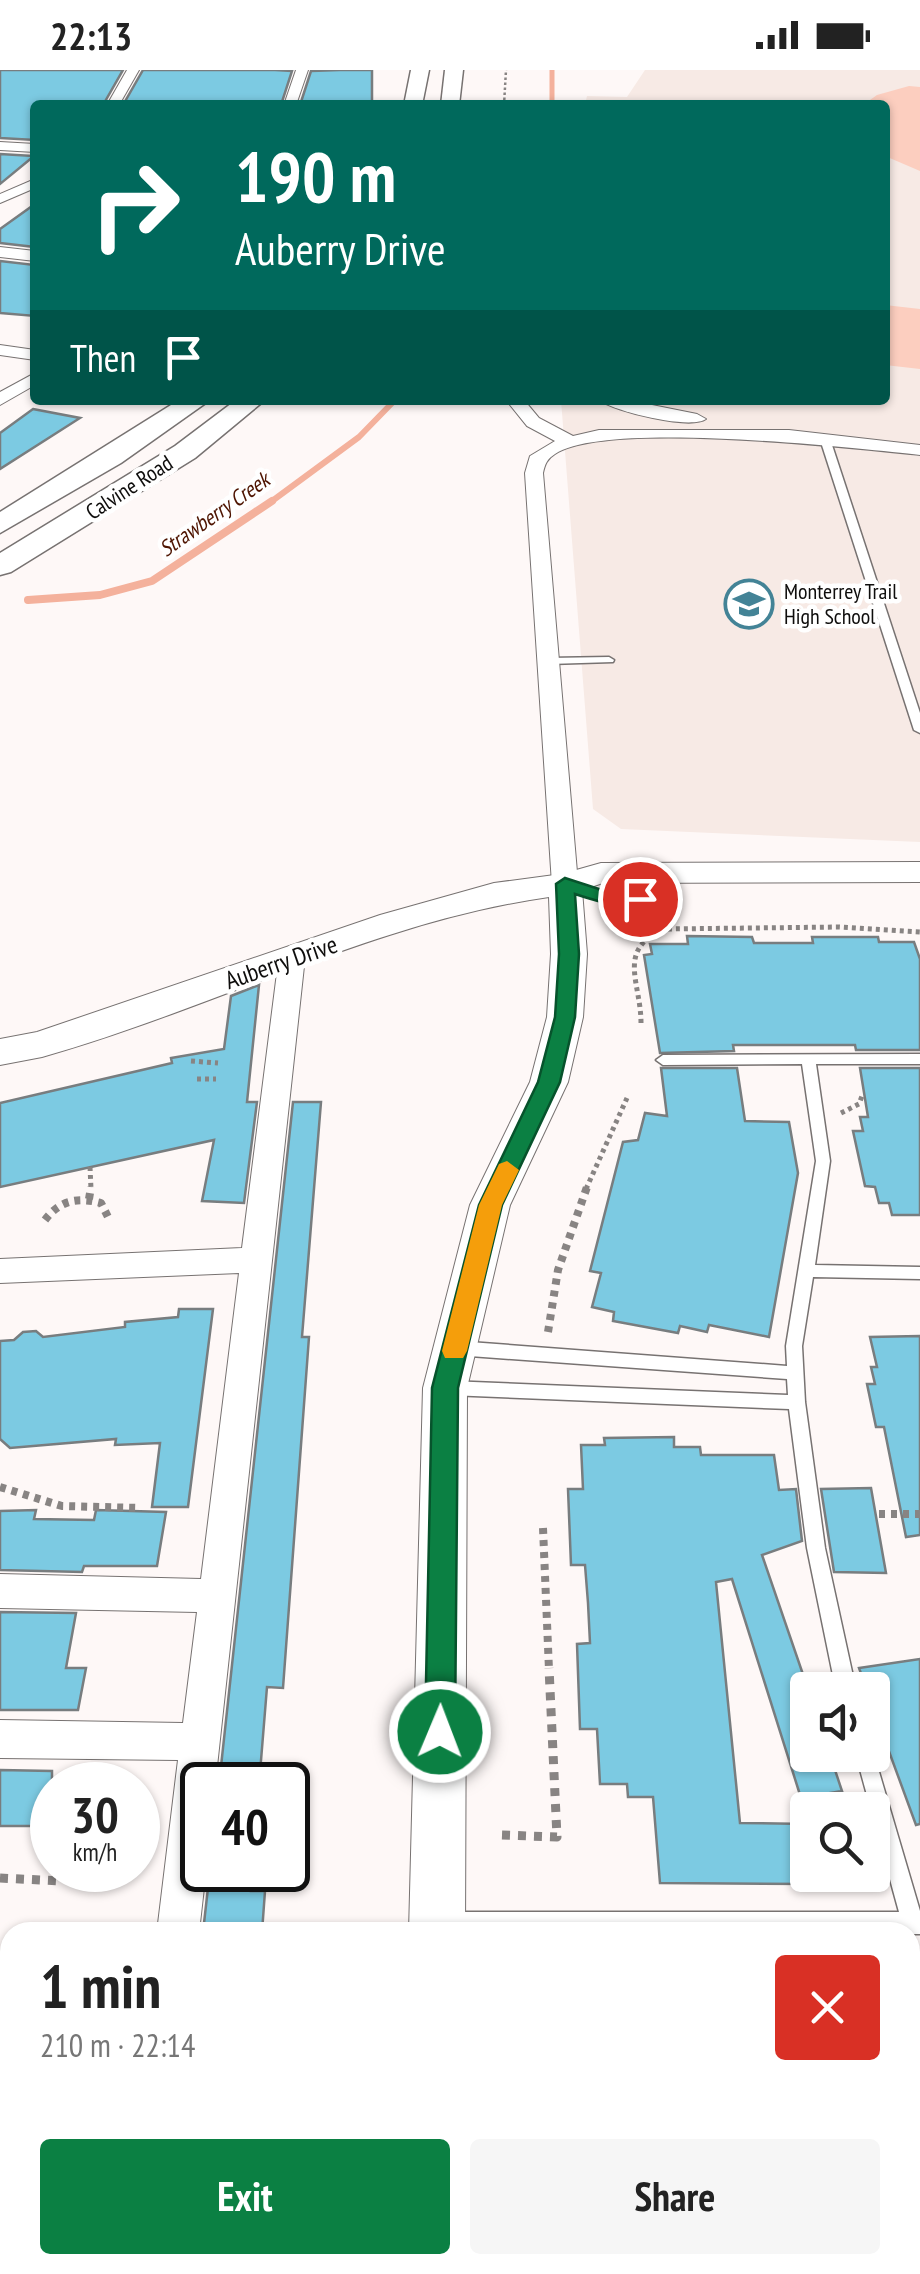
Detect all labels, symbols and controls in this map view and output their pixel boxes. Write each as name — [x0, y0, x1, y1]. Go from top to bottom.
text: 22:13 — [50, 11, 132, 60]
text: 190 m — [235, 131, 396, 221]
icon: right — [70, 140, 200, 270]
text: Auberry Drive — [235, 219, 446, 277]
icon: arrive — [156, 330, 211, 385]
text: Then — [70, 333, 136, 382]
street label: Calvine Road — [80, 449, 178, 525]
water label: Strawberry Creek — [153, 464, 277, 562]
place label: Monterrey Trail High School — [784, 577, 898, 630]
school or university icon: Monterrey Trail High School — [723, 578, 775, 630]
pin — [598, 857, 683, 942]
icon: arrive — [613, 872, 668, 927]
street label: Auberry Drive — [221, 928, 341, 996]
map controls — [790, 1672, 890, 1892]
button: sound — [790, 1672, 890, 1772]
position arrow — [388, 1680, 492, 1784]
speed limit sign: 40 — [180, 1762, 310, 1892]
text: 30 — [71, 1782, 119, 1847]
button: search — [790, 1792, 890, 1892]
text: km/h — [73, 1836, 117, 1868]
text: 1 min — [40, 1947, 161, 2025]
button: close — [775, 1955, 880, 2060]
text: 210 m · 22:14 — [40, 2024, 195, 2066]
button: Exit — [40, 2139, 450, 2254]
button: Share — [470, 2139, 880, 2254]

